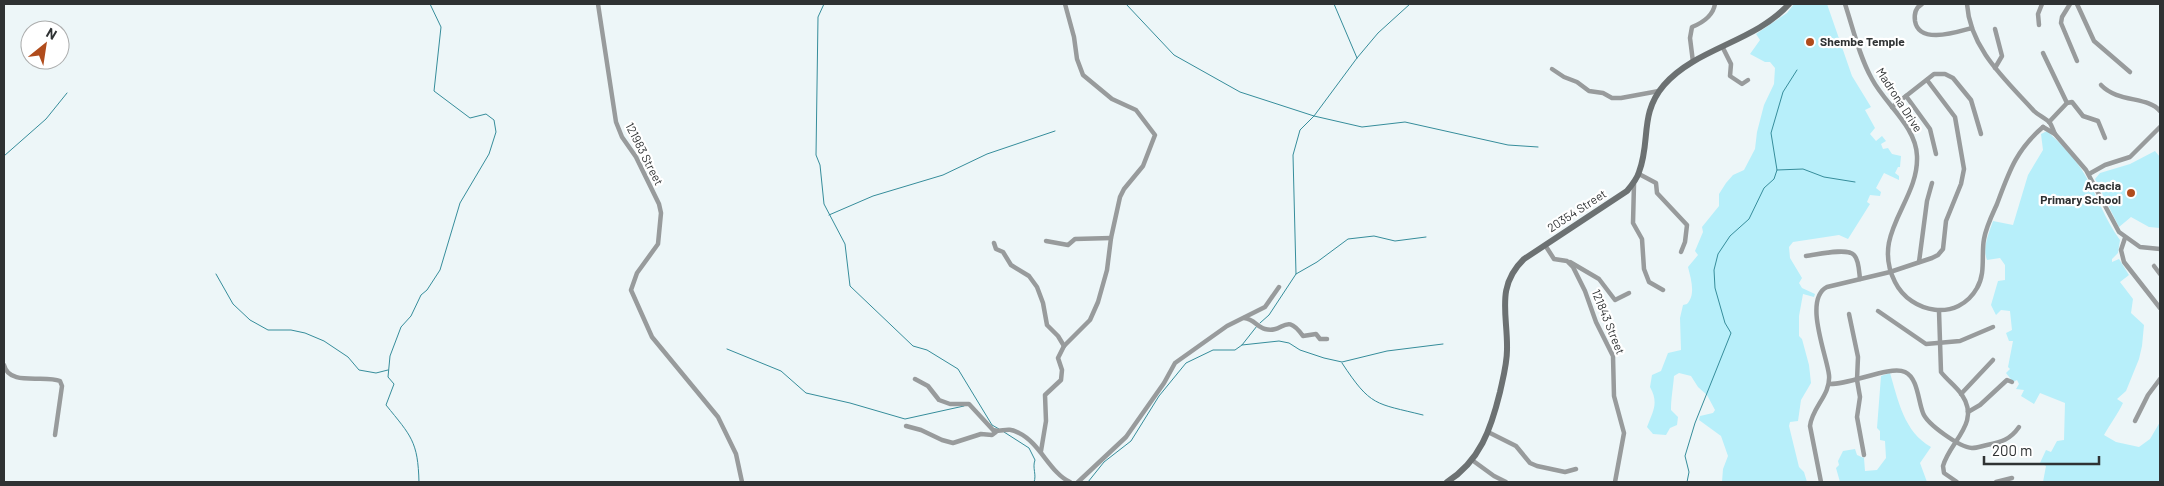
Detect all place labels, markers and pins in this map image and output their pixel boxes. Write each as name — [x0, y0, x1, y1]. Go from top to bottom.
place label: Shembe Temple — [1820, 34, 1905, 48]
marker: Shembe Temple — [1804, 36, 1816, 48]
place label: Acacia Primary School — [2040, 178, 2121, 206]
marker: Acacia Primary School — [2125, 187, 2137, 199]

